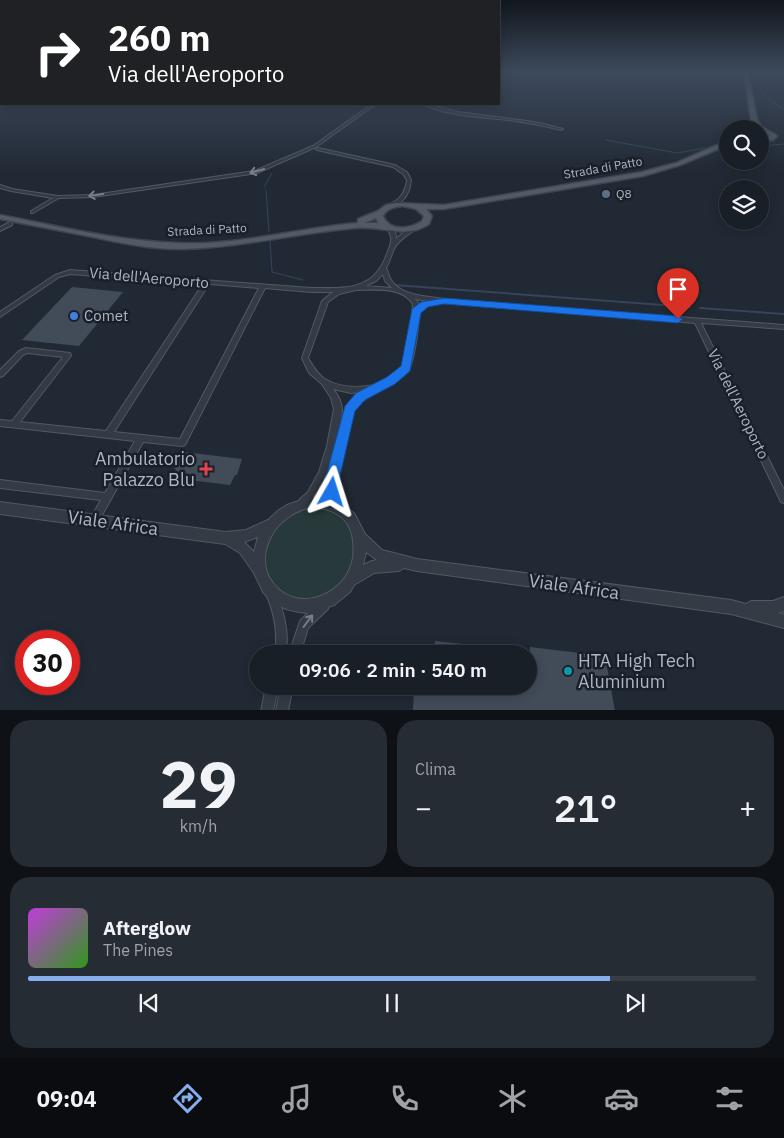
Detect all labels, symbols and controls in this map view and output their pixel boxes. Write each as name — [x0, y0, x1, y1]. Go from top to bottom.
text: 260 m — [108, 15, 211, 61]
icon: right — [25, 20, 90, 85]
text: Via dell'Aeroporto — [108, 59, 284, 88]
map controls — [719, 120, 769, 230]
button: search — [719, 120, 769, 170]
street label: Strada di Patto — [562, 153, 644, 182]
one-way arrow — [249, 166, 265, 176]
button: layers — [719, 180, 769, 230]
place label: Q8 — [616, 186, 632, 201]
marker: Q8 — [600, 188, 612, 200]
one-way arrow — [89, 190, 105, 200]
street label: Strada di Patto — [167, 220, 247, 239]
street label: Via dell'Aeroporto — [88, 263, 210, 292]
pin — [657, 268, 699, 319]
icon: arrive — [664, 275, 692, 303]
place label: Comet — [84, 306, 128, 325]
marker: Comet — [68, 310, 80, 322]
street label: Via dell'Aeroporto — [704, 346, 773, 462]
place label: Ambulatorio Palazzo Blu — [95, 447, 195, 491]
marker: Ambulatorio Palazzo Blu — [199, 462, 213, 476]
position arrow — [305, 465, 357, 517]
street label: Viale Africa — [66, 505, 160, 540]
street label: Viale Africa — [527, 569, 621, 604]
one-way arrow — [302, 615, 313, 628]
speed limit sign: 30 — [15, 630, 80, 695]
place label: HTA High Tech Aluminium — [578, 649, 695, 693]
text: 09:06 · 2 min · 540 m — [299, 658, 487, 682]
marker: HTA High Tech Aluminium — [562, 665, 574, 677]
text: 29 — [159, 741, 238, 826]
text: Clima — [415, 759, 456, 779]
text: 21° — [554, 783, 617, 832]
text: − — [415, 789, 432, 826]
text: + — [739, 789, 756, 826]
text: km/h — [180, 816, 217, 836]
text: Afterglow — [103, 916, 191, 940]
text: The Pines — [103, 940, 173, 960]
icon: previous — [135, 989, 163, 1017]
icon: pause — [378, 989, 406, 1017]
icon: next — [621, 989, 649, 1017]
icon: directions — [170, 1081, 205, 1116]
icon: music — [279, 1081, 314, 1116]
icon: phone — [387, 1081, 422, 1116]
icon: climate — [495, 1081, 530, 1116]
icon: car — [604, 1081, 639, 1116]
icon: filters — [712, 1081, 747, 1116]
text: 09:04 — [37, 1084, 97, 1113]

